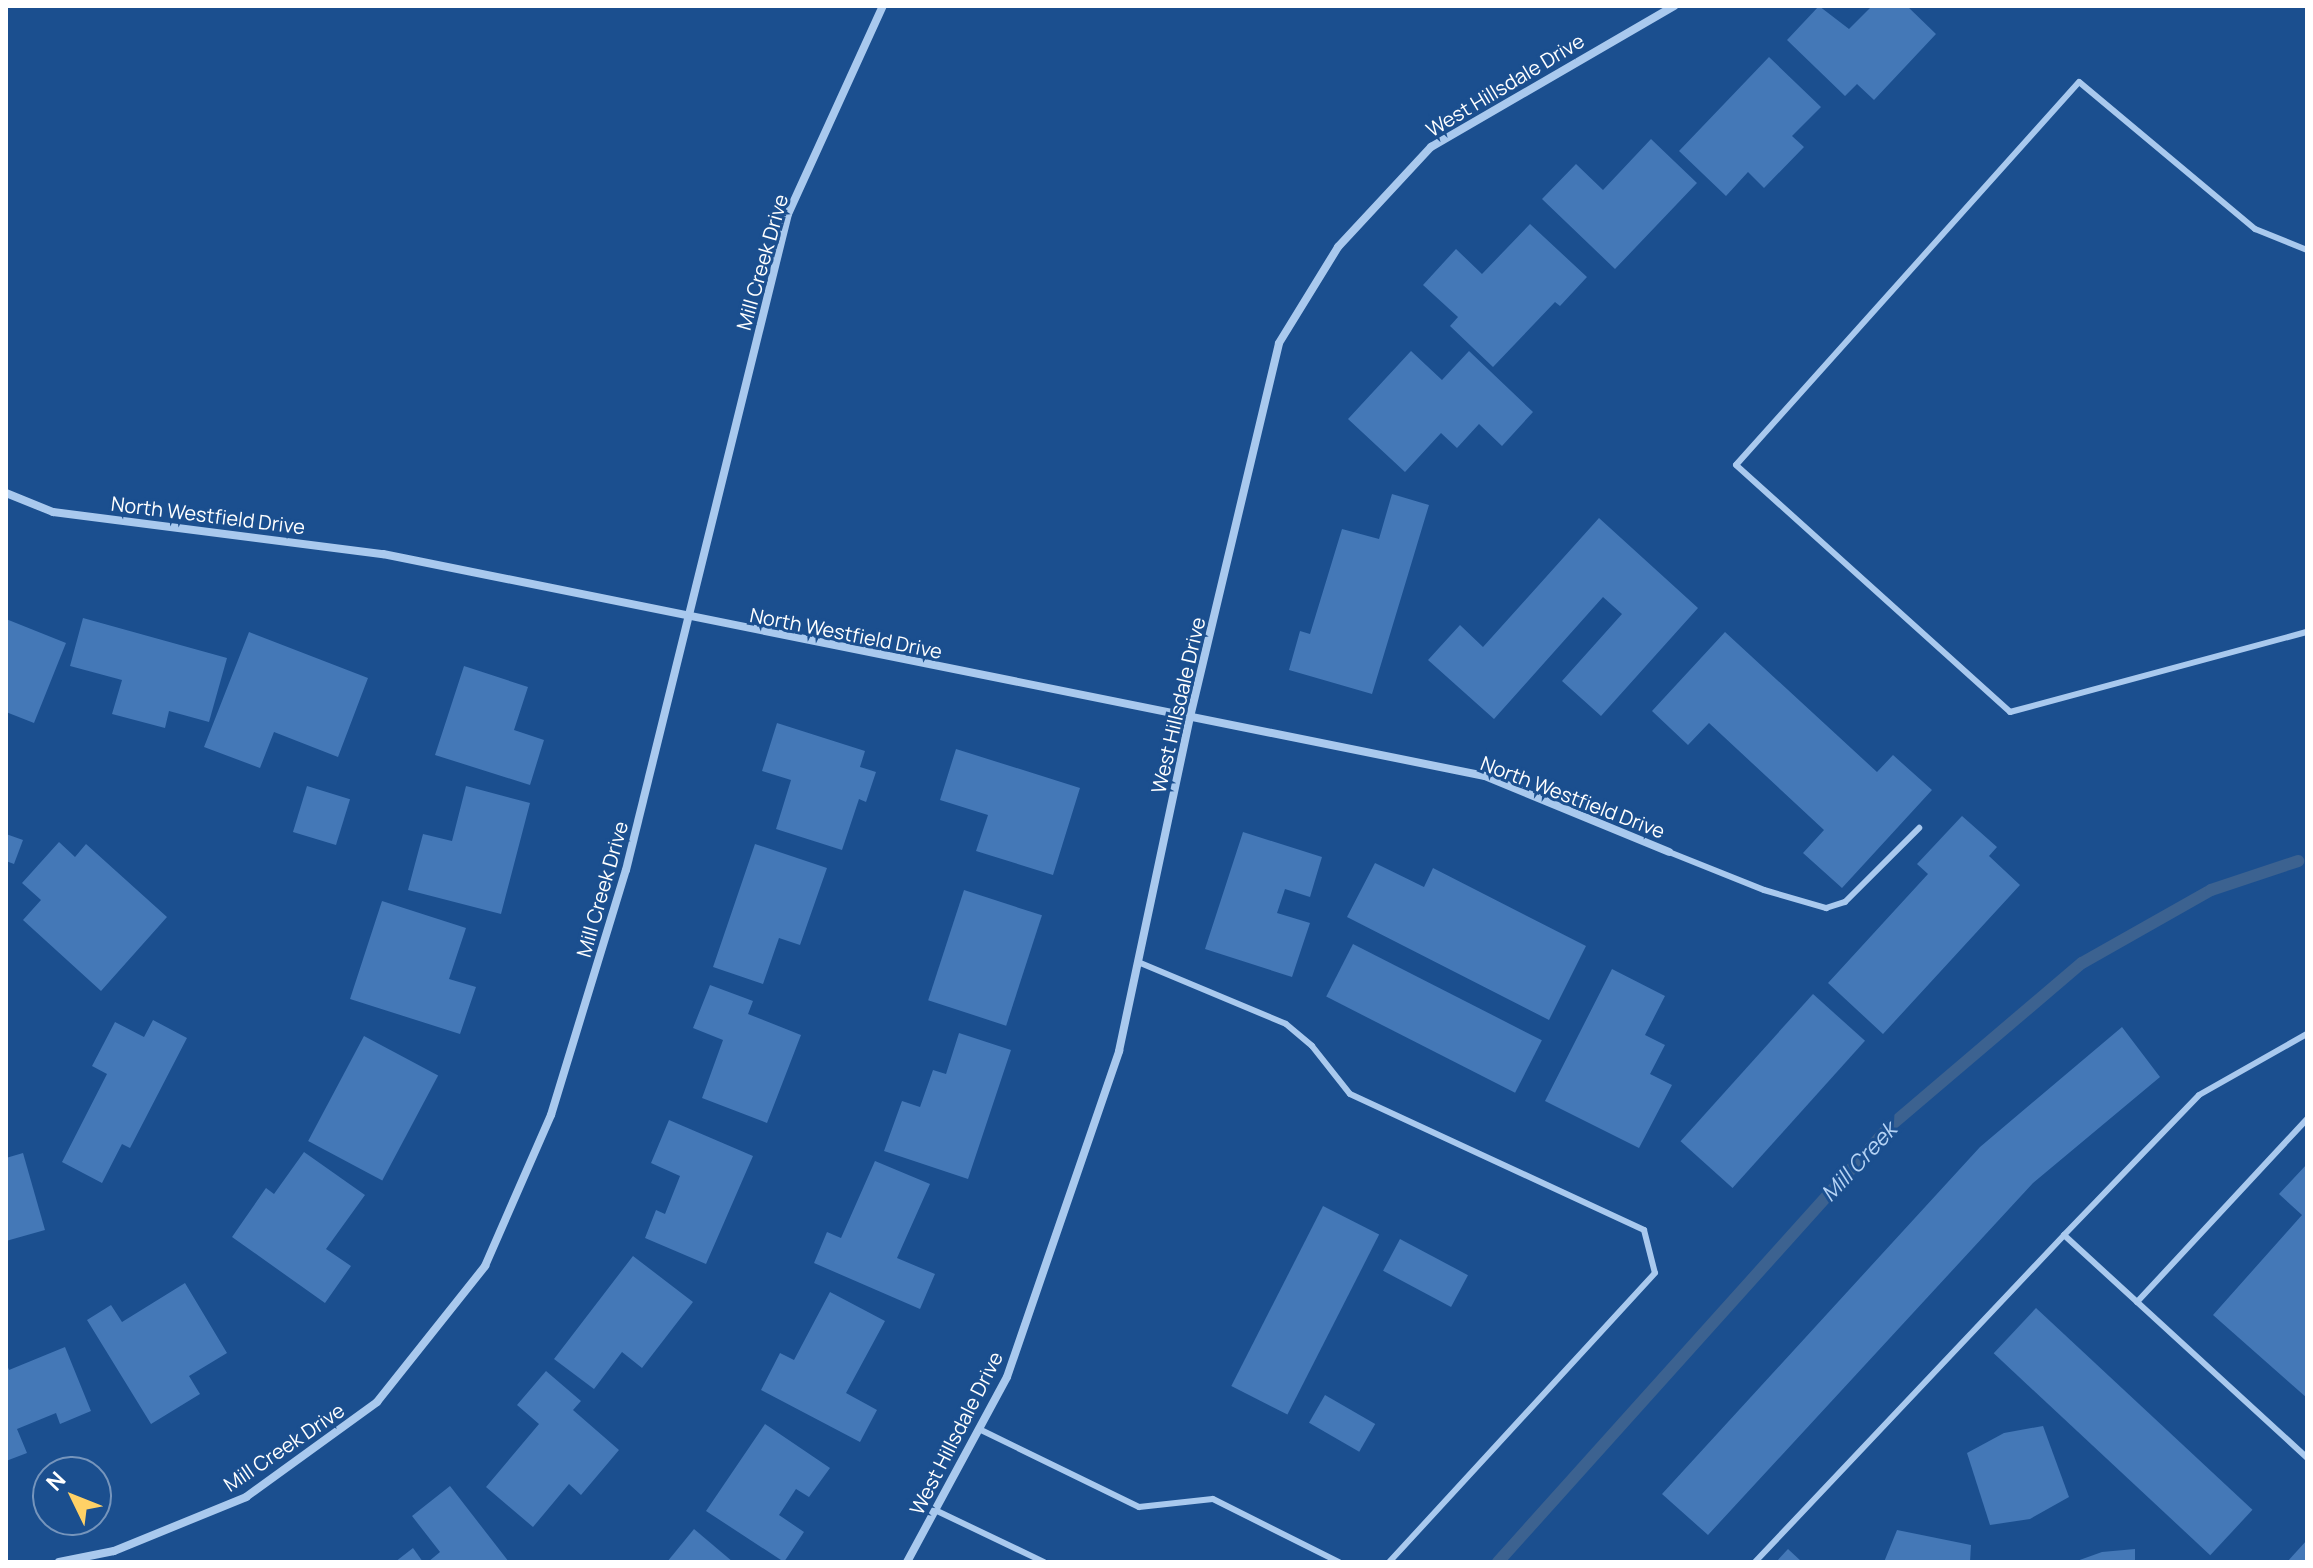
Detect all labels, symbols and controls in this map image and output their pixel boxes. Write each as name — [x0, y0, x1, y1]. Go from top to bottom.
street label: West Hillsdale Drive — [1422, 28, 1588, 142]
street label: Mill Creek Drive — [731, 191, 793, 333]
street label: North Westfield Drive — [110, 491, 306, 539]
street label: North Westfield Drive — [748, 603, 944, 663]
street label: West Hillsdale Drive — [1146, 615, 1210, 795]
street label: North Westfield Drive — [1478, 751, 1668, 843]
street label: Mill Creek Drive — [571, 818, 633, 960]
water label: Mill Creek — [1816, 1117, 1902, 1207]
street label: West Hillsdale Drive — [904, 1347, 1008, 1519]
street label: Mill Creek Drive — [219, 1398, 349, 1496]
north arrow — [32, 1456, 112, 1536]
text: N — [40, 1465, 72, 1497]

